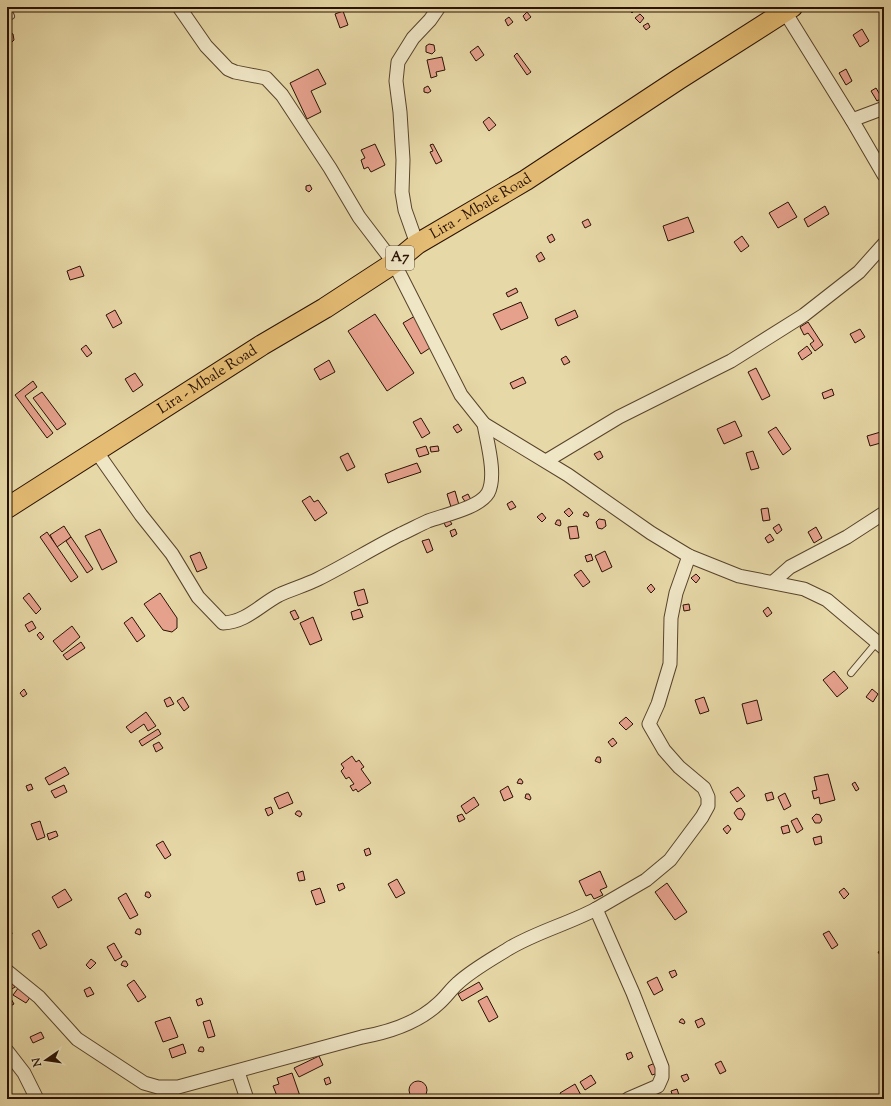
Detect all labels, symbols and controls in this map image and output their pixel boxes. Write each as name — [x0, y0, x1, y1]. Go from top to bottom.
street label: Lira - Mbale Road — [426, 168, 536, 245]
road number: A7 — [386, 246, 414, 270]
street label: Lira - Mbale Road — [154, 340, 262, 420]
north arrow — [26, 1040, 66, 1080]
text: N — [28, 1056, 46, 1069]

